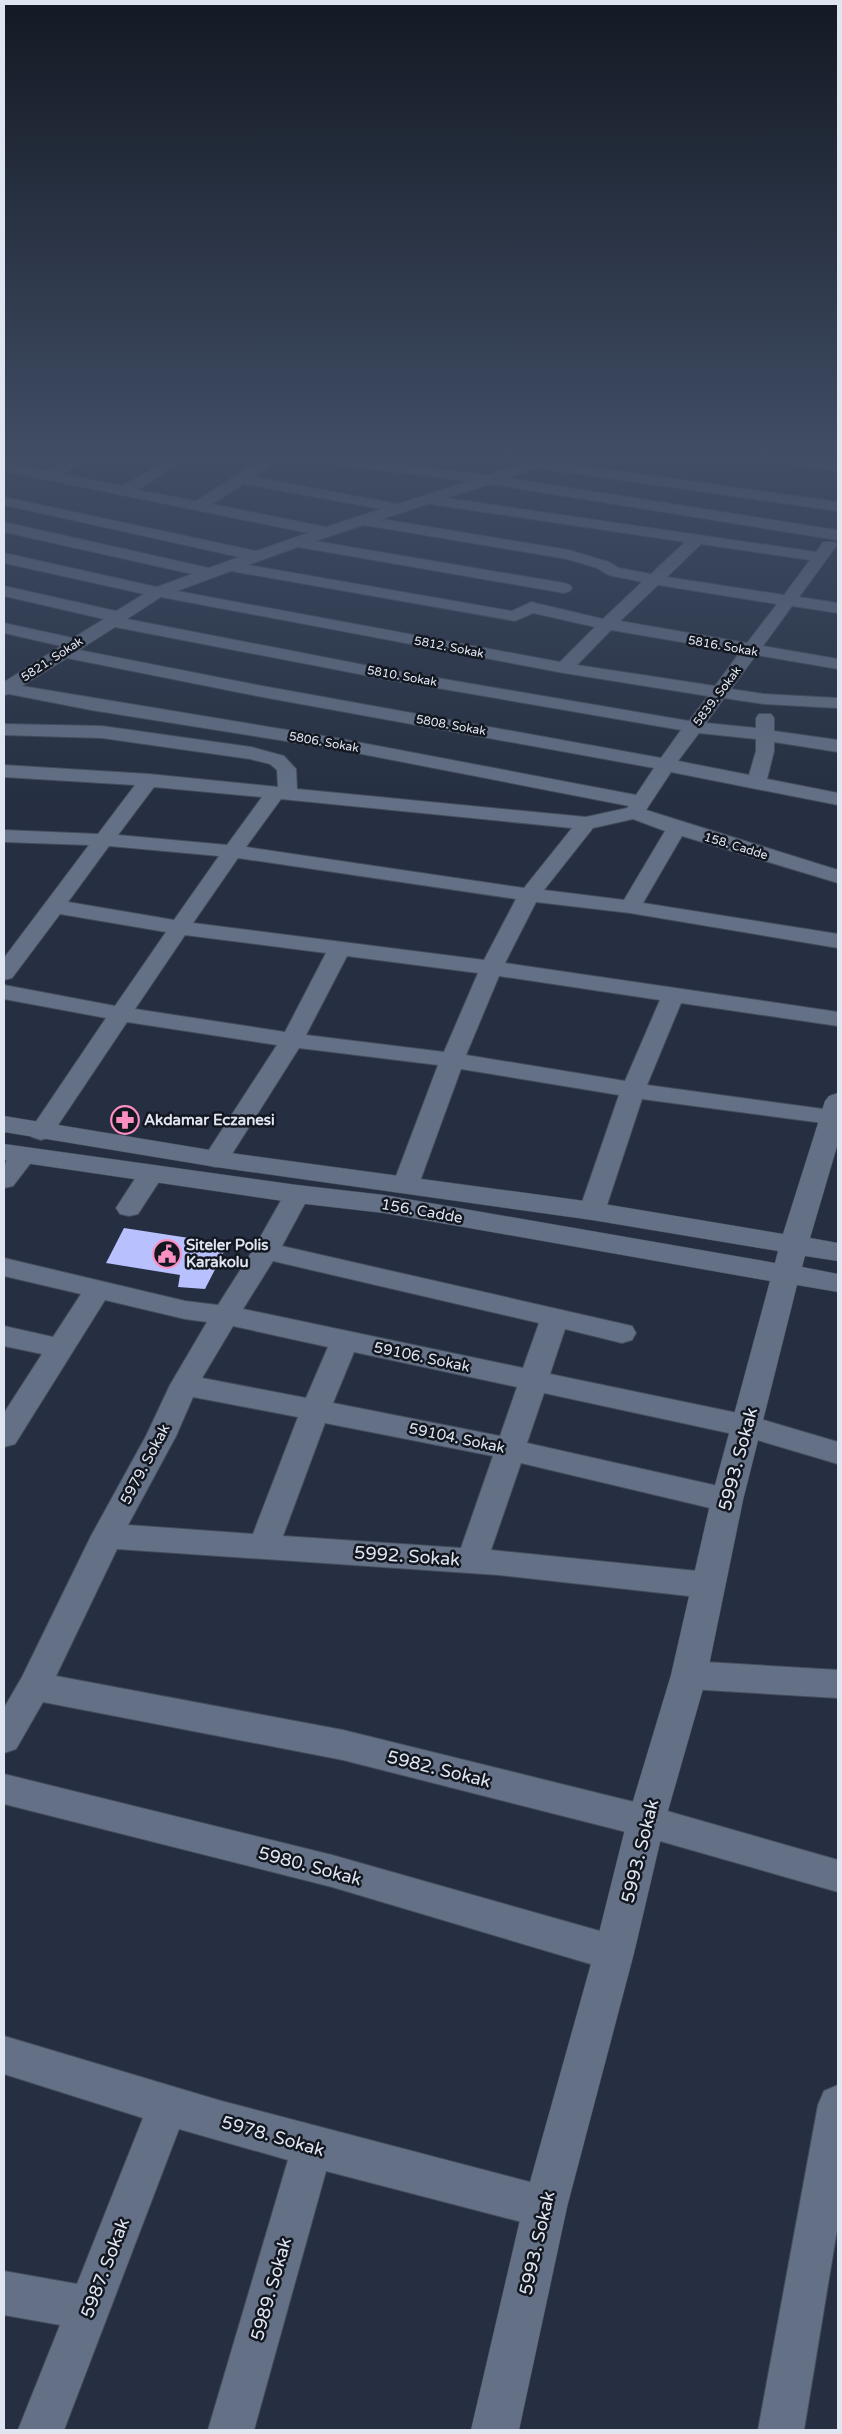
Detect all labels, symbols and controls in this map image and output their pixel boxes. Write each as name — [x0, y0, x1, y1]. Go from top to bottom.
street label: 5812. Sokak — [413, 633, 486, 661]
street label: 5816. Sokak — [687, 633, 760, 659]
street label: 5821. Sokak — [19, 634, 86, 684]
street label: 5810. Sokak — [366, 663, 439, 689]
street label: 5839. Sokak — [690, 663, 744, 728]
street label: 5808. Sokak — [415, 712, 488, 738]
street label: 5806. Sokak — [288, 729, 361, 755]
street label: 158. Cadde — [702, 830, 770, 862]
pharmacy icon: Akdamar Eczanesi — [110, 1105, 140, 1135]
place label: Akdamar Eczanesi — [144, 1111, 275, 1129]
street label: 156. Cadde — [380, 1195, 464, 1227]
place label: Siteler Polis Karakolu — [186, 1236, 269, 1271]
public building icon: Siteler Polis Karakolu — [152, 1239, 182, 1269]
street label: 59106. Sokak — [372, 1338, 472, 1376]
street label: 5993. Sokak — [714, 1405, 762, 1513]
street label: 59104. Sokak — [407, 1419, 507, 1457]
street label: 5979. Sokak — [116, 1421, 174, 1507]
street label: 5992. Sokak — [353, 1541, 461, 1571]
street label: 5982. Sokak — [385, 1745, 493, 1793]
street label: 5993. Sokak — [616, 1797, 664, 1905]
street label: 5980. Sokak — [256, 1842, 364, 1890]
street label: 5978. Sokak — [219, 2111, 327, 2161]
street label: 5993. Sokak — [514, 2189, 560, 2297]
street label: 5987. Sokak — [76, 2215, 134, 2321]
street label: 5989. Sokak — [246, 2235, 296, 2343]

